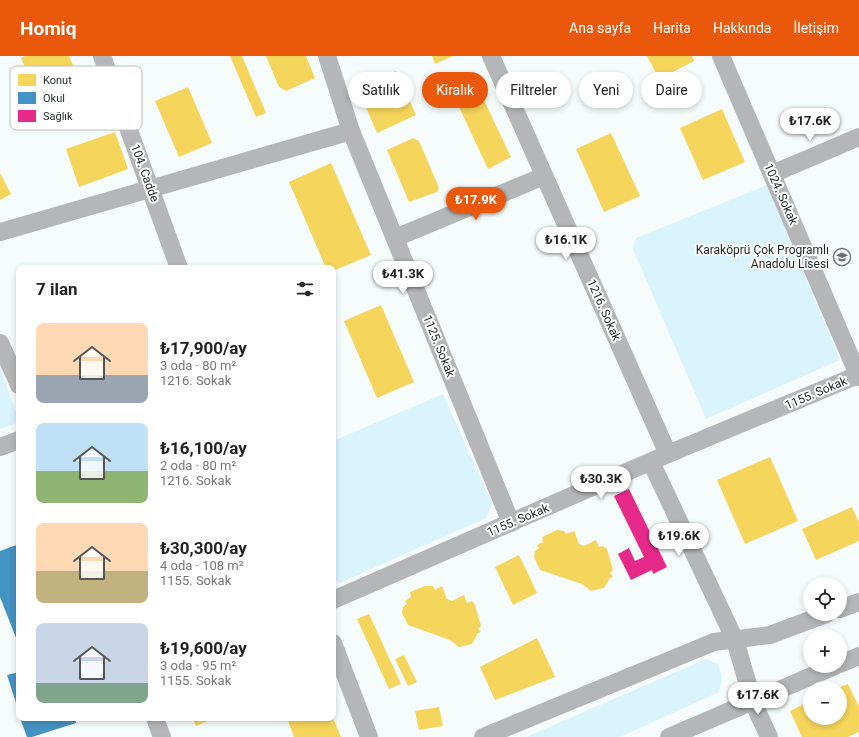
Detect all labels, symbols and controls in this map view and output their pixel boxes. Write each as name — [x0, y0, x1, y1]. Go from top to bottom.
text: Homiq — [20, 17, 76, 40]
text: Ana sayfa — [569, 20, 631, 36]
text: Harita — [653, 20, 691, 36]
text: Hakkında — [713, 20, 771, 36]
text: İletişim — [793, 20, 839, 36]
legend — [10, 66, 142, 130]
chip: Satılık — [348, 72, 414, 108]
chip: Kiralık — [422, 72, 488, 108]
chip: Filtreler — [496, 72, 571, 108]
chip: Yeni — [579, 72, 633, 108]
chip: Daire — [641, 72, 702, 108]
text: Konut — [43, 74, 72, 87]
text: Okul — [43, 92, 65, 105]
pin: ₺17.6K — [777, 108, 843, 142]
text: Sağlık — [43, 110, 73, 123]
text: ₺17.6K — [789, 113, 831, 128]
street label: 104. Cadde — [128, 142, 162, 204]
street label: 1024. Sokak — [761, 161, 801, 228]
pin: ₺17.9K — [443, 187, 509, 221]
text: ₺17.9K — [455, 192, 497, 207]
pin: ₺16.1K — [533, 227, 599, 261]
text: ₺16.1K — [545, 232, 587, 247]
place label: Karaköprü Çok Programlı Anadolu Lisesi — [696, 243, 829, 271]
school or university icon: Karaköprü Çok Programlı Anadolu Lisesi — [832, 247, 852, 267]
pin: ₺41.3K — [370, 261, 436, 295]
text: ₺41.3K — [382, 266, 424, 281]
street label: 1216. Sokak — [584, 277, 624, 344]
icon: filters — [294, 278, 316, 300]
text: 7 ilan — [36, 279, 78, 299]
street label: 1125. Sokak — [420, 313, 458, 380]
text: ₺17,900/ay — [160, 338, 247, 358]
icon: home — [68, 339, 116, 387]
text: 3 oda · 80 m² — [160, 358, 236, 373]
text: 1216. Sokak — [160, 373, 231, 388]
street label: 1155. Sokak — [783, 373, 850, 412]
text: ₺16,100/ay — [160, 438, 247, 458]
icon: home — [68, 439, 116, 487]
text: 2 oda · 80 m² — [160, 458, 236, 473]
pin: ₺30.3K — [568, 466, 634, 500]
text: ₺30.3K — [580, 471, 622, 486]
text: 1216. Sokak — [160, 473, 231, 488]
street label: 1155. Sokak — [485, 500, 552, 539]
pin: ₺19.6K — [646, 523, 712, 557]
text: ₺19.6K — [658, 528, 700, 543]
text: ₺30,300/ay — [160, 538, 247, 558]
icon: home — [68, 539, 116, 587]
text: 4 oda · 108 m² — [160, 558, 244, 573]
text: 1155. Sokak — [160, 573, 231, 588]
map controls — [803, 577, 847, 725]
button: locate — [803, 577, 847, 621]
button: + — [803, 629, 847, 673]
text: ₺19,600/ay — [160, 638, 247, 658]
icon: home — [68, 639, 116, 687]
text: 3 oda · 95 m² — [160, 658, 236, 673]
text: 1155. Sokak — [160, 673, 231, 688]
button: − — [803, 681, 847, 725]
pin: ₺17.6K — [725, 682, 791, 716]
text: ₺17.6K — [737, 687, 779, 702]

